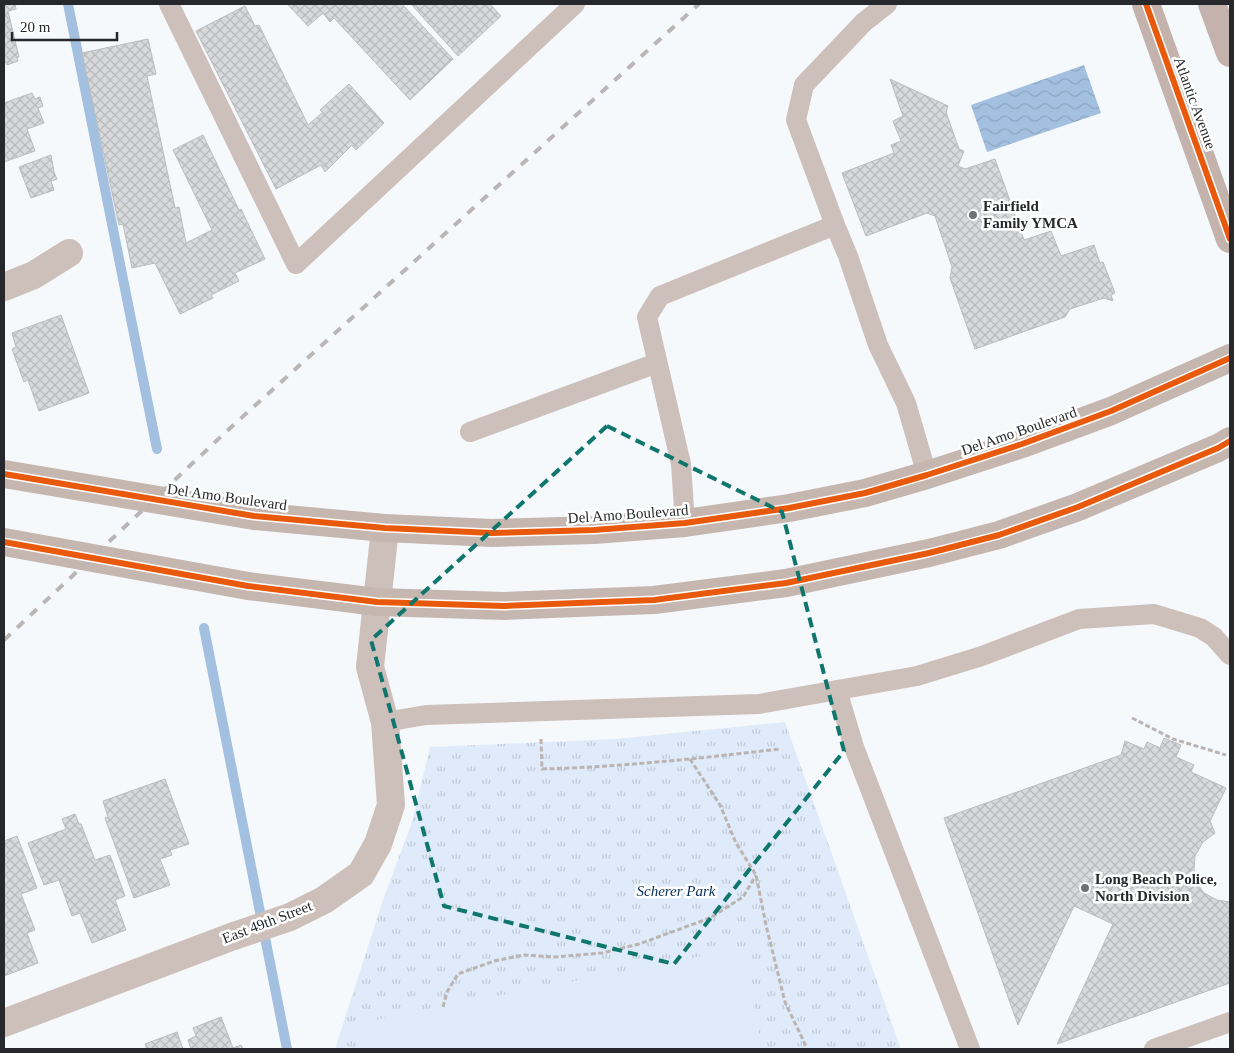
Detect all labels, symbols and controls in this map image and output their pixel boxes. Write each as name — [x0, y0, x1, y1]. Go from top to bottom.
scale bar — [12, 10, 118, 42]
text: 20 m — [20, 19, 51, 35]
street label: Atlantic Avenue — [1171, 55, 1219, 152]
place label: Fairfield Family YMCA — [983, 198, 1078, 231]
marker: Fairfield Family YMCA — [967, 209, 979, 221]
street label: Del Amo Boulevard — [959, 404, 1079, 458]
street label: Del Amo Boulevard — [166, 481, 288, 513]
street label: Del Amo Boulevard — [567, 502, 689, 526]
place label: Long Beach Police, North Division — [1095, 871, 1217, 904]
marker: Long Beach Police, North Division — [1079, 882, 1091, 894]
park label: Scherer Park — [637, 883, 716, 899]
street label: East 49th Street — [220, 897, 315, 946]

